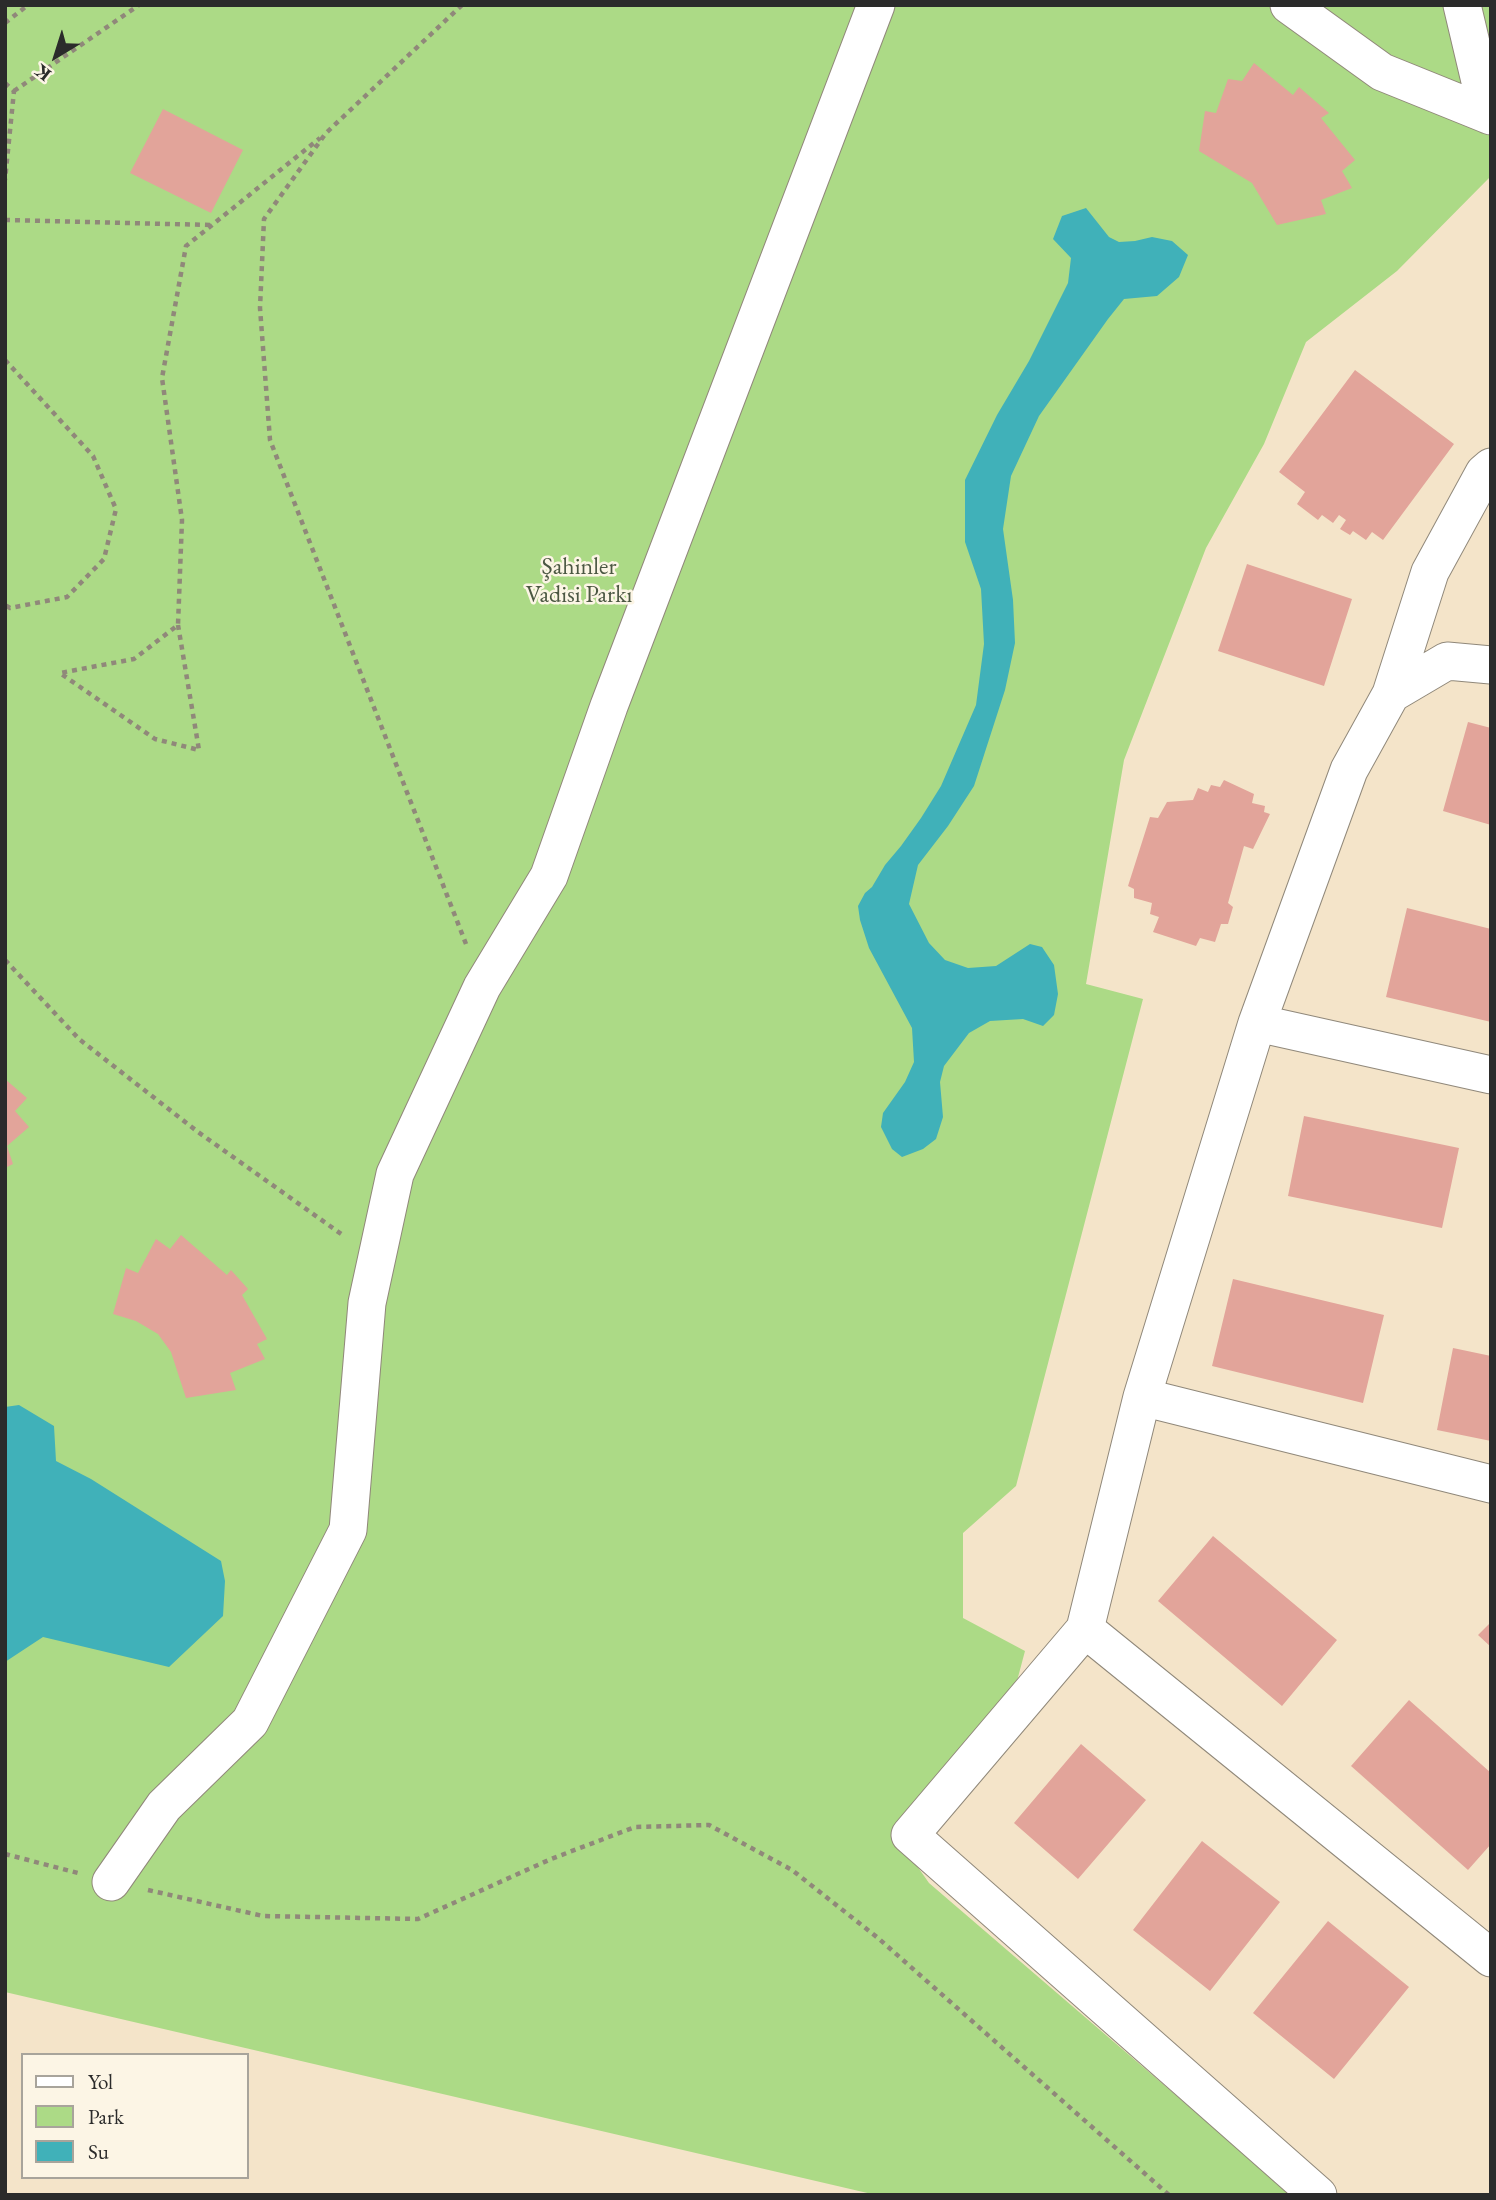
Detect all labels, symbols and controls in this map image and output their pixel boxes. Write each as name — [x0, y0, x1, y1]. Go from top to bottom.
north arrow — [21, 21, 91, 91]
text: K — [29, 59, 56, 87]
park label: Şahinler Vadisi Parkı — [526, 553, 632, 609]
legend — [21, 2053, 248, 2179]
text: Yol — [88, 2068, 113, 2095]
text: Park — [88, 2103, 124, 2130]
text: Su — [88, 2138, 109, 2165]

